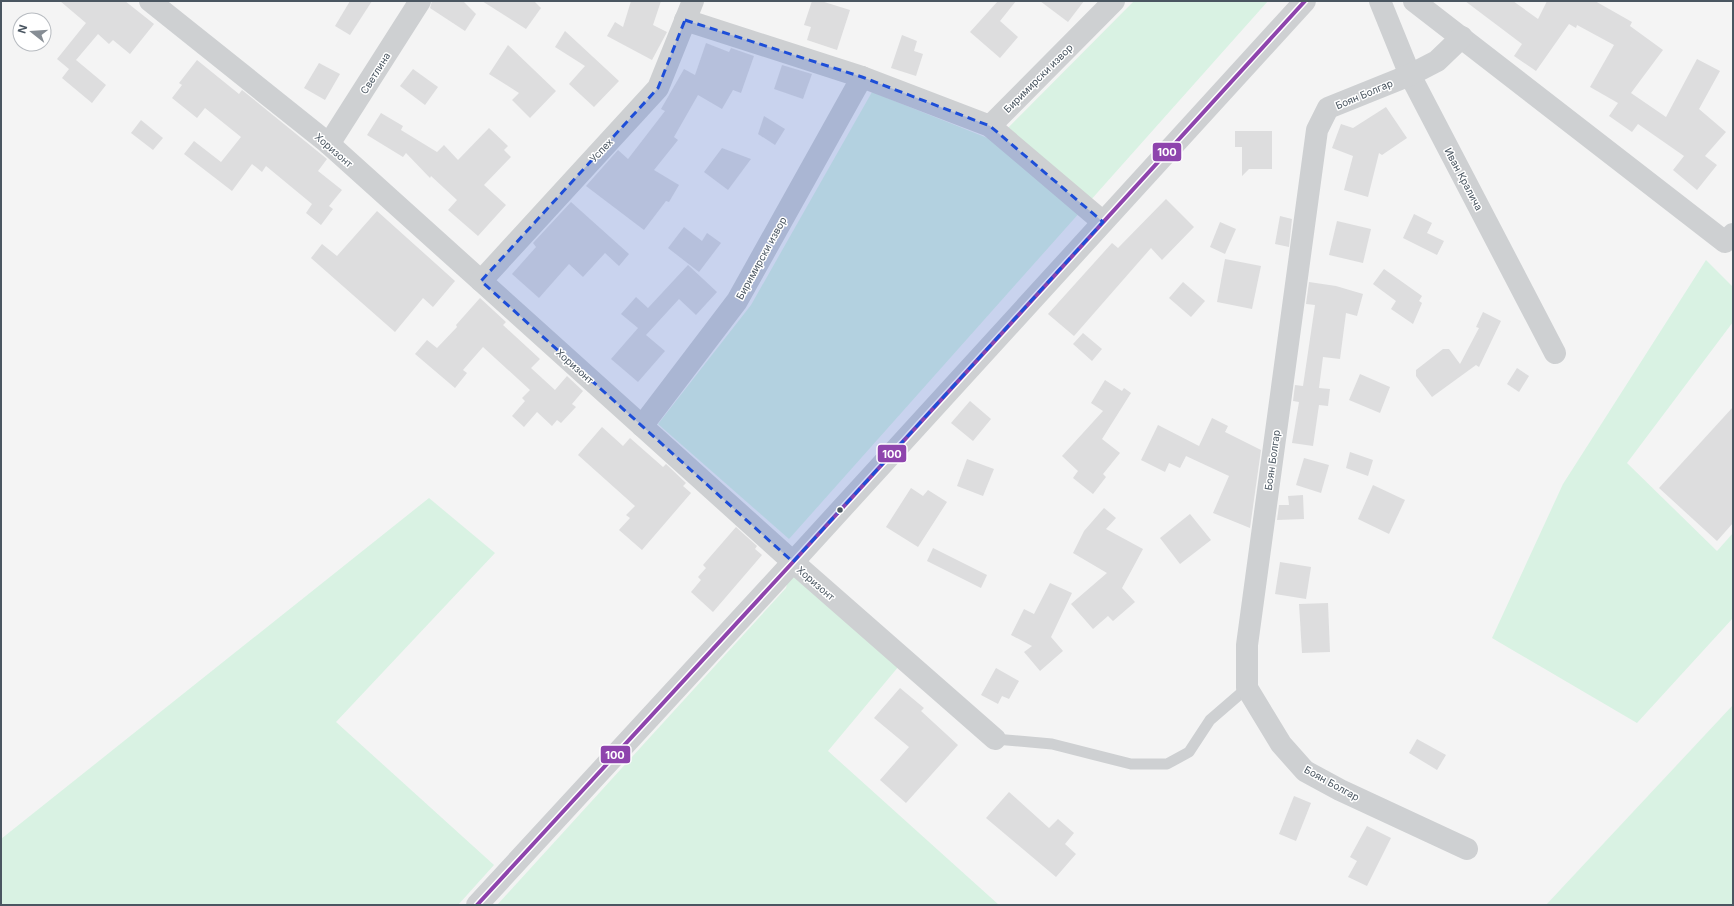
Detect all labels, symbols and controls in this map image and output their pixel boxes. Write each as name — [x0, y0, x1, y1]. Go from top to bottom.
north arrow — [12, 12, 52, 52]
text: N — [15, 23, 30, 35]
street label: Биримирски извор — [1001, 41, 1075, 115]
street label: Светлина — [358, 50, 392, 96]
street label: Боян Болгар — [1334, 77, 1394, 111]
street label: Хоризонт — [313, 130, 356, 170]
street label: Успех — [587, 135, 615, 164]
line badge: 100 — [1152, 142, 1182, 162]
text: 100 — [1157, 145, 1177, 159]
street label: Иван Кралича — [1442, 146, 1486, 212]
street label: Биримирски извор — [733, 215, 789, 301]
street label: Хоризонт — [554, 346, 596, 386]
street label: Боян Болгар — [1262, 429, 1282, 491]
line badge: 100 — [877, 444, 907, 463]
text: 100 — [882, 447, 902, 461]
unlabelled marker — [835, 505, 845, 515]
street label: Хоризонт — [795, 563, 838, 603]
line badge: 100 — [600, 745, 631, 764]
text: 100 — [605, 748, 625, 762]
street label: Боян Болгар — [1302, 763, 1362, 803]

